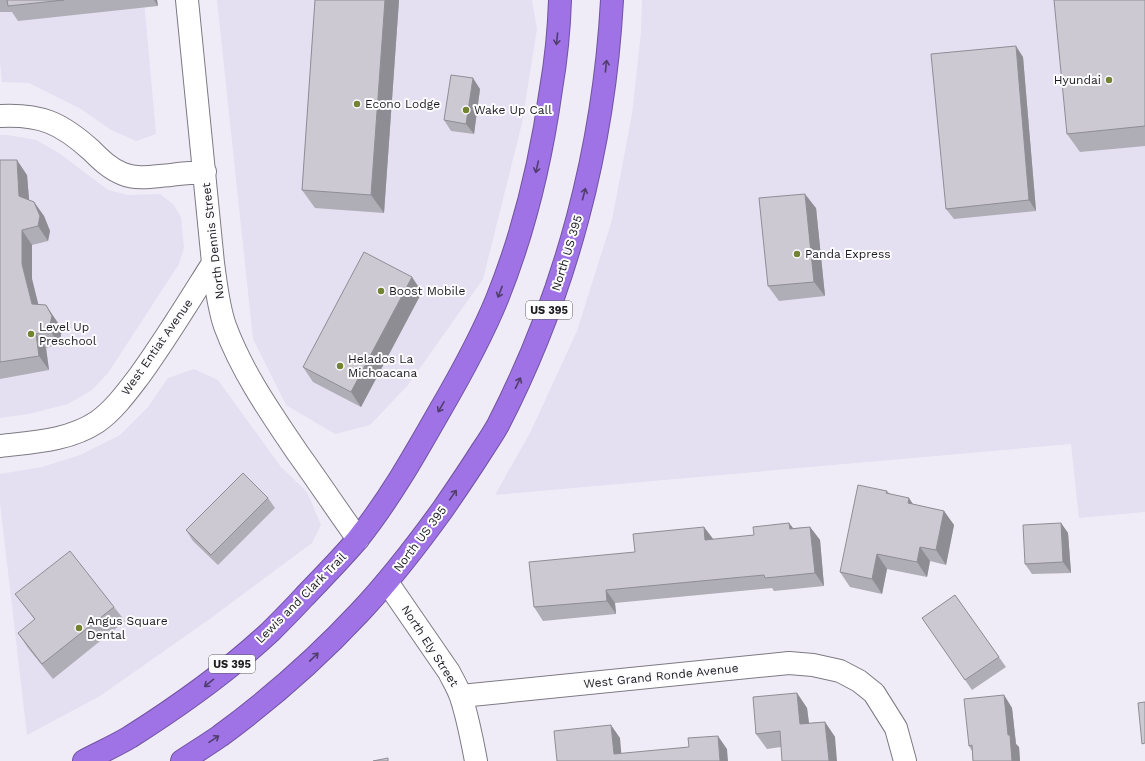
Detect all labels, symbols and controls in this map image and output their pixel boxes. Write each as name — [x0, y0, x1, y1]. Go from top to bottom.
one-way arrow — [554, 32, 561, 45]
one-way arrow — [603, 60, 610, 73]
place label: Hyundai — [1054, 73, 1101, 87]
marker: Hyundai — [1104, 75, 1114, 85]
place label: Econo Lodge — [365, 97, 440, 111]
marker: Econo Lodge — [352, 99, 362, 109]
place label: Wake Up Call — [474, 103, 552, 117]
marker: Wake Up Call — [461, 105, 471, 115]
one-way arrow — [533, 160, 541, 173]
street label: North Dennis Street — [199, 182, 227, 300]
one-way arrow — [581, 188, 588, 201]
street label: North US 395 — [549, 213, 585, 293]
place label: Panda Express — [805, 247, 891, 261]
marker: Panda Express — [792, 249, 802, 259]
place label: Boost Mobile — [389, 284, 465, 298]
one-way arrow — [495, 285, 503, 297]
marker: Boost Mobile — [376, 286, 386, 296]
street label: West Entiat Avenue — [118, 296, 196, 398]
road number: US 395 — [526, 301, 572, 319]
place label: Level Up Preschool — [39, 320, 97, 348]
marker: Level Up Preschool — [26, 329, 36, 339]
place label: Helados La Michoacana — [348, 352, 418, 380]
marker: Helados La Michoacana — [335, 361, 345, 371]
one-way arrow — [515, 377, 522, 389]
one-way arrow — [437, 401, 445, 413]
one-way arrow — [449, 490, 457, 501]
street label: North US 395 — [391, 503, 449, 575]
street label: Lewis and Clark Trail — [253, 550, 349, 646]
street label: North Ely Street — [398, 603, 462, 689]
place label: Angus Square Dental — [87, 614, 168, 642]
marker: Angus Square Dental — [74, 623, 84, 633]
one-way arrow — [309, 652, 319, 662]
road number: US 395 — [209, 655, 255, 673]
street label: West Grand Ronde Avenue — [583, 661, 739, 691]
one-way arrow — [204, 678, 214, 687]
one-way arrow — [208, 735, 220, 743]

